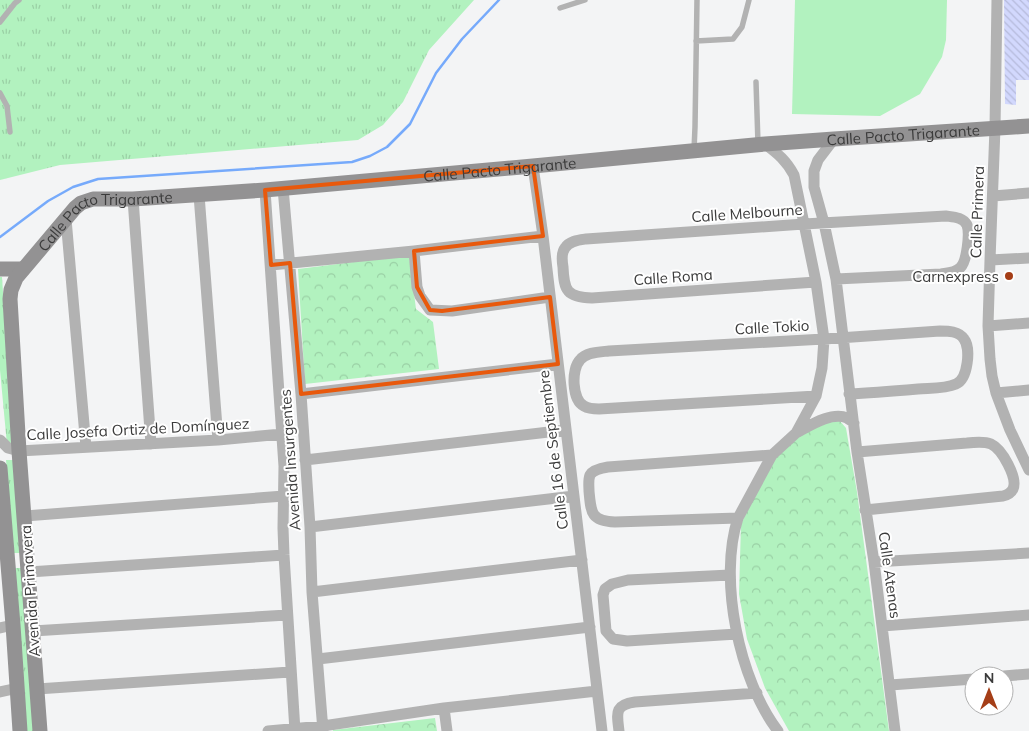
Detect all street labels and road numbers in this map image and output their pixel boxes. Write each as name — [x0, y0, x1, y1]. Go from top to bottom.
street label: Calle Pacto Trigarante — [826, 120, 980, 149]
street label: Calle Pacto Trigarante — [422, 152, 577, 185]
street label: Calle Primera — [966, 165, 988, 259]
street label: Calle Pacto Trigarante — [33, 187, 173, 255]
street label: Calle Melbourne — [691, 200, 803, 226]
street label: Calle Roma — [633, 265, 713, 289]
street label: Calle Tokio — [734, 316, 810, 338]
street label: Calle 16 de Septiembre — [534, 369, 572, 531]
street label: Avenida Insurgentes — [276, 389, 304, 531]
street label: Calle Josefa Ortiz de Domínguez — [26, 414, 250, 444]
street label: Avenida Primavera — [16, 524, 44, 658]
street label: Calle Atenas — [874, 530, 906, 620]

